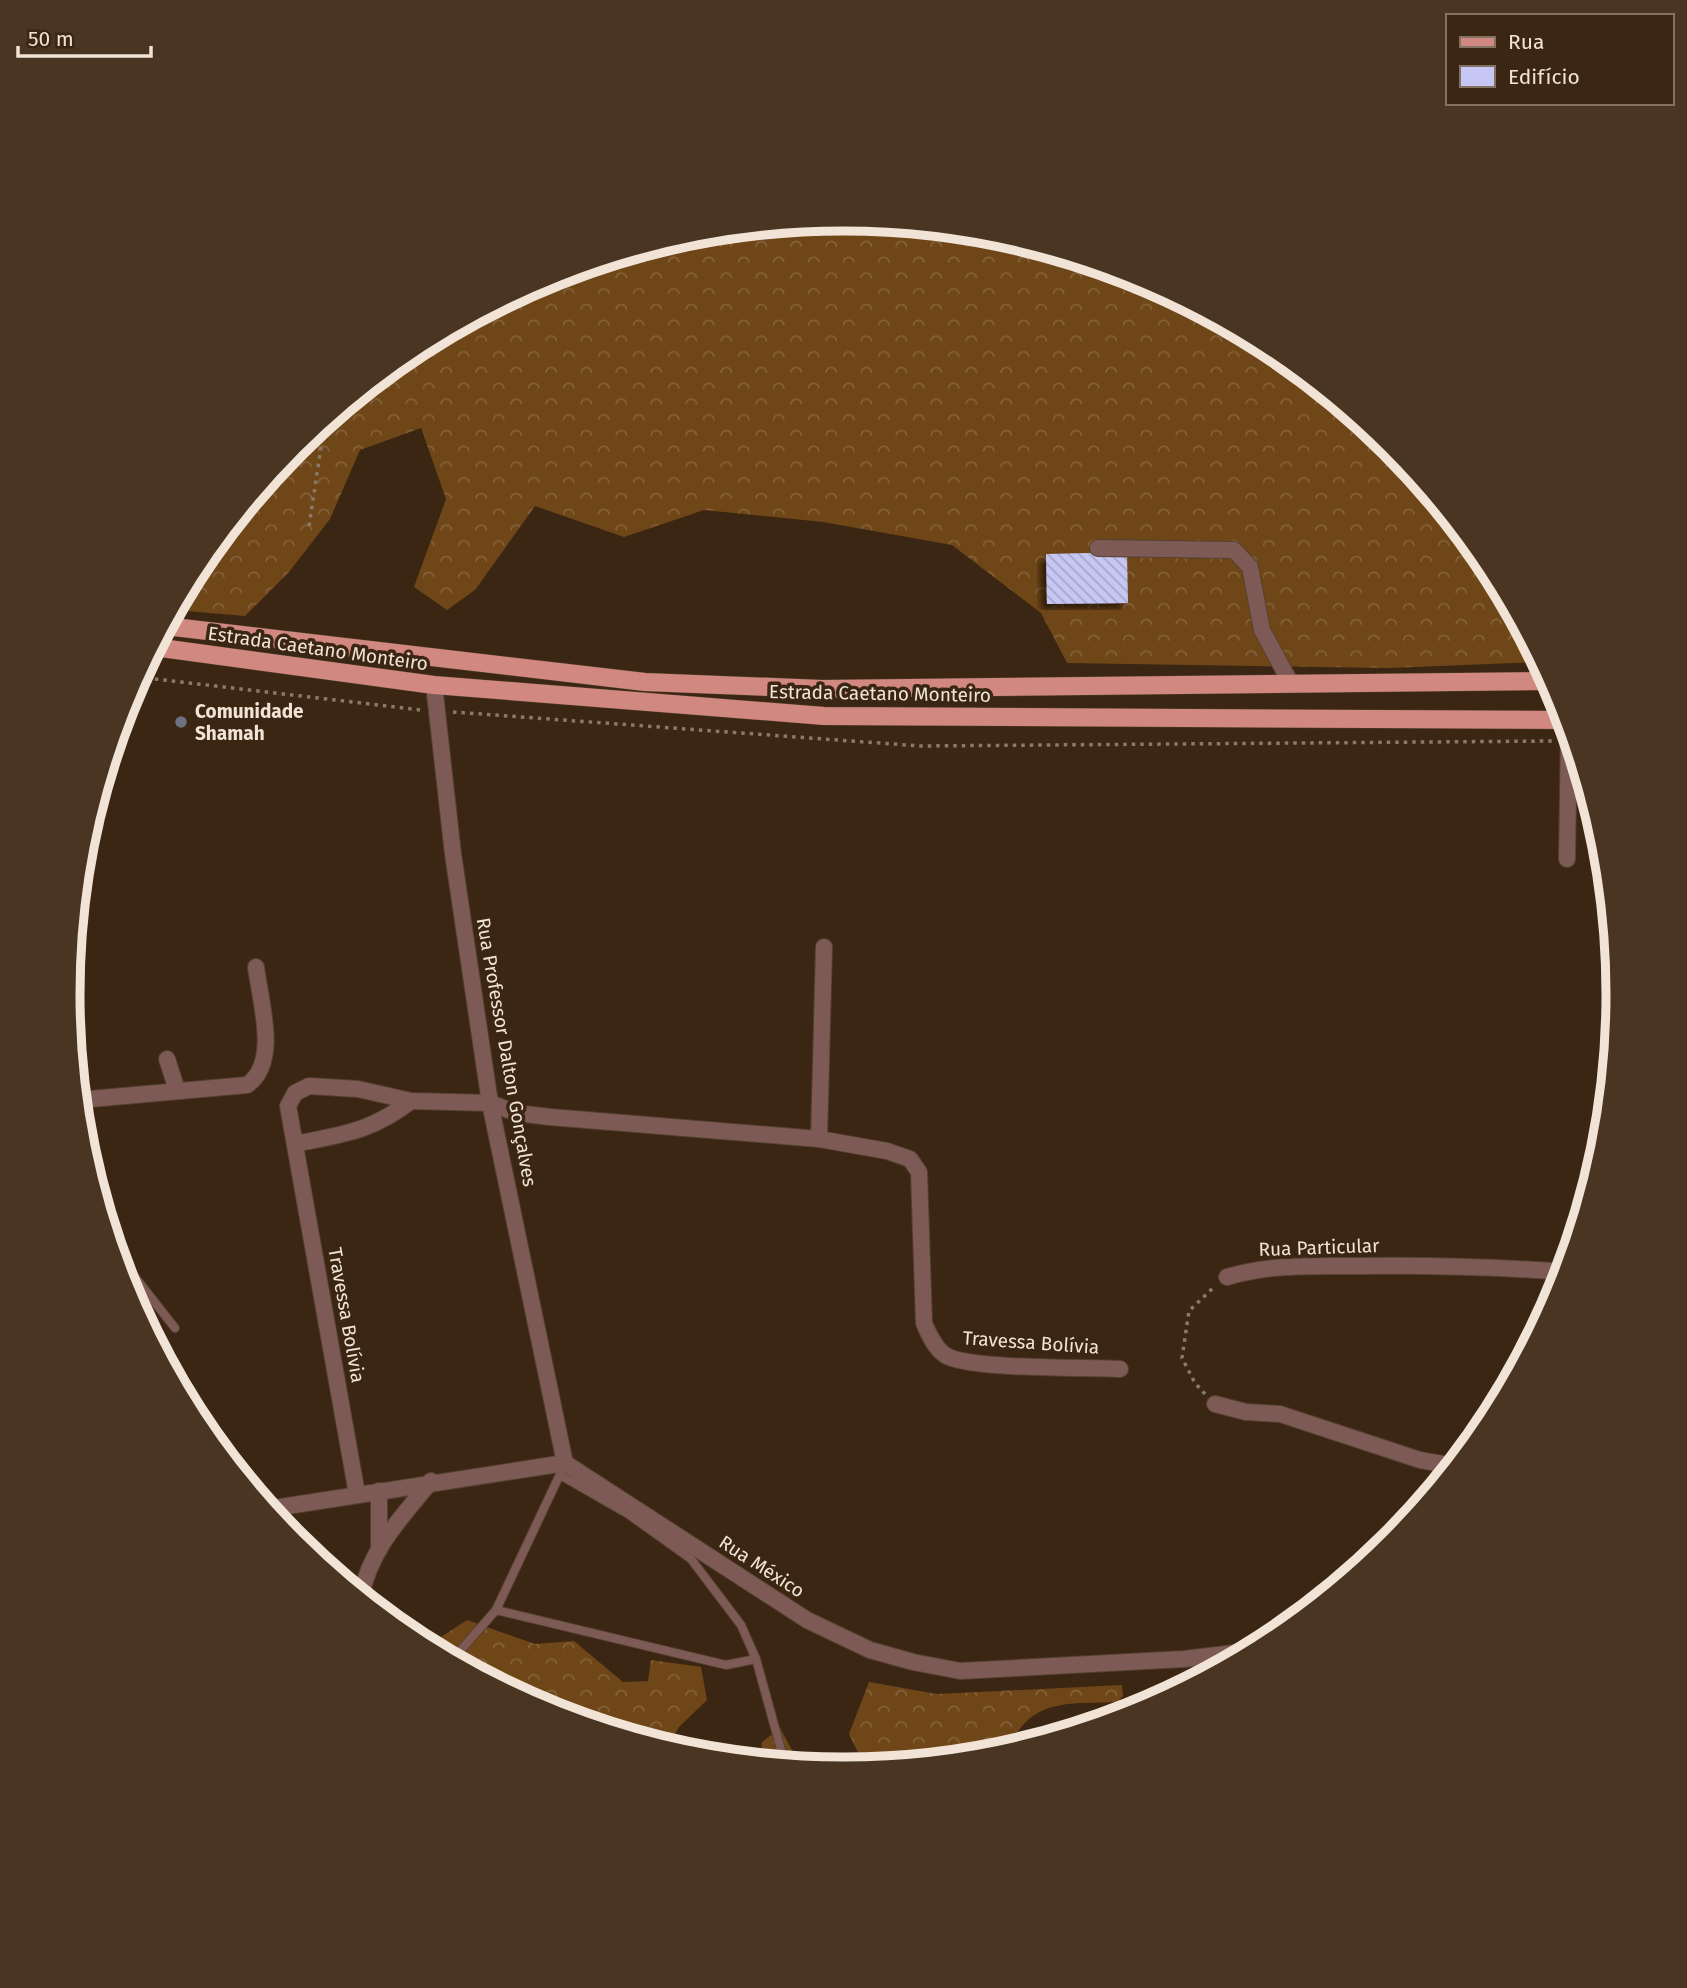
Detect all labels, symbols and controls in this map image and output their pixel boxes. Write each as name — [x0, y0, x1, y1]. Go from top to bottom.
scale bar — [18, 14, 150, 58]
legend — [1446, 14, 1673, 105]
text: 50 m — [28, 26, 74, 52]
text: Rua — [1508, 29, 1544, 55]
text: Edifício — [1508, 64, 1580, 90]
street label: Estrada Caetano Monteiro — [206, 622, 430, 675]
street label: Estrada Caetano Monteiro — [769, 680, 991, 707]
place label: Comunidade Shamah — [195, 700, 304, 745]
marker: Comunidade Shamah — [173, 714, 189, 730]
street label: Rua Professor Dalton Gonçalves — [472, 916, 542, 1188]
street label: Rua Particular — [1258, 1234, 1380, 1261]
street label: Travessa Bolívia — [323, 1246, 370, 1385]
street label: Travessa Bolívia — [962, 1326, 1100, 1359]
street label: Rua México — [715, 1530, 809, 1603]

